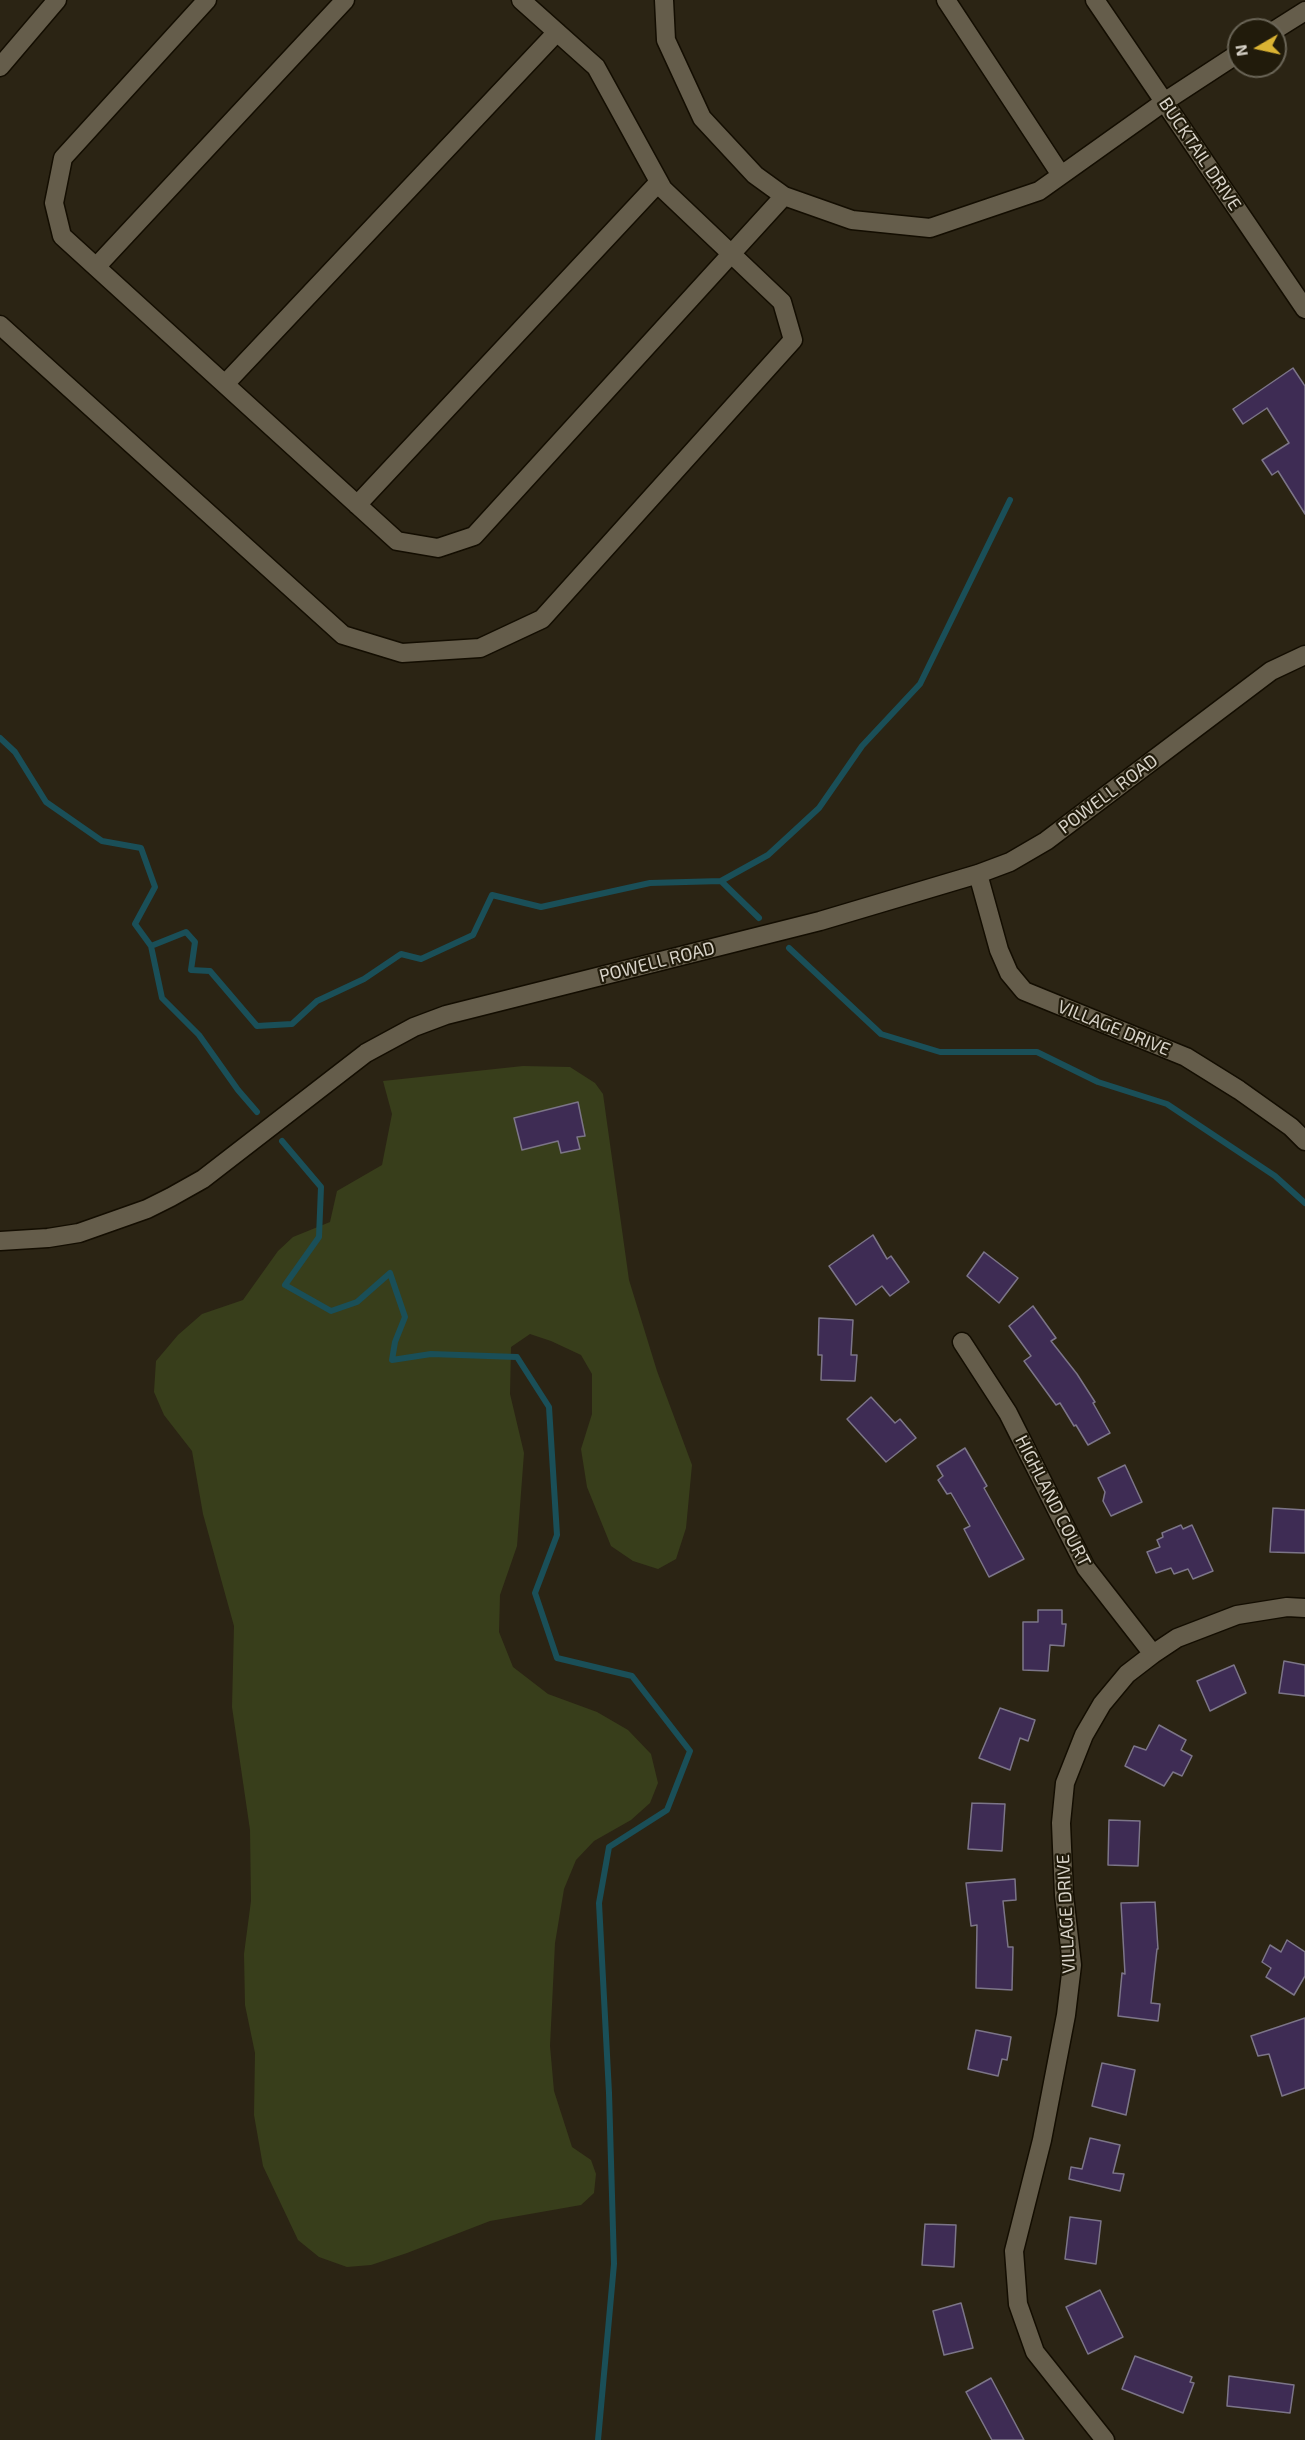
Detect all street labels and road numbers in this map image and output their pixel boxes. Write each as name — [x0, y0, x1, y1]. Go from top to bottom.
street label: BUCKTAIL DRIVE — [1154, 93, 1246, 215]
street label: POWELL ROAD — [1054, 750, 1162, 838]
street label: POWELL ROAD — [597, 937, 717, 987]
street label: VILLAGE DRIVE — [1055, 996, 1173, 1060]
street label: HIGHLAND COURT — [1011, 1432, 1095, 1570]
street label: VILLAGE DRIVE — [1052, 1854, 1080, 1974]

